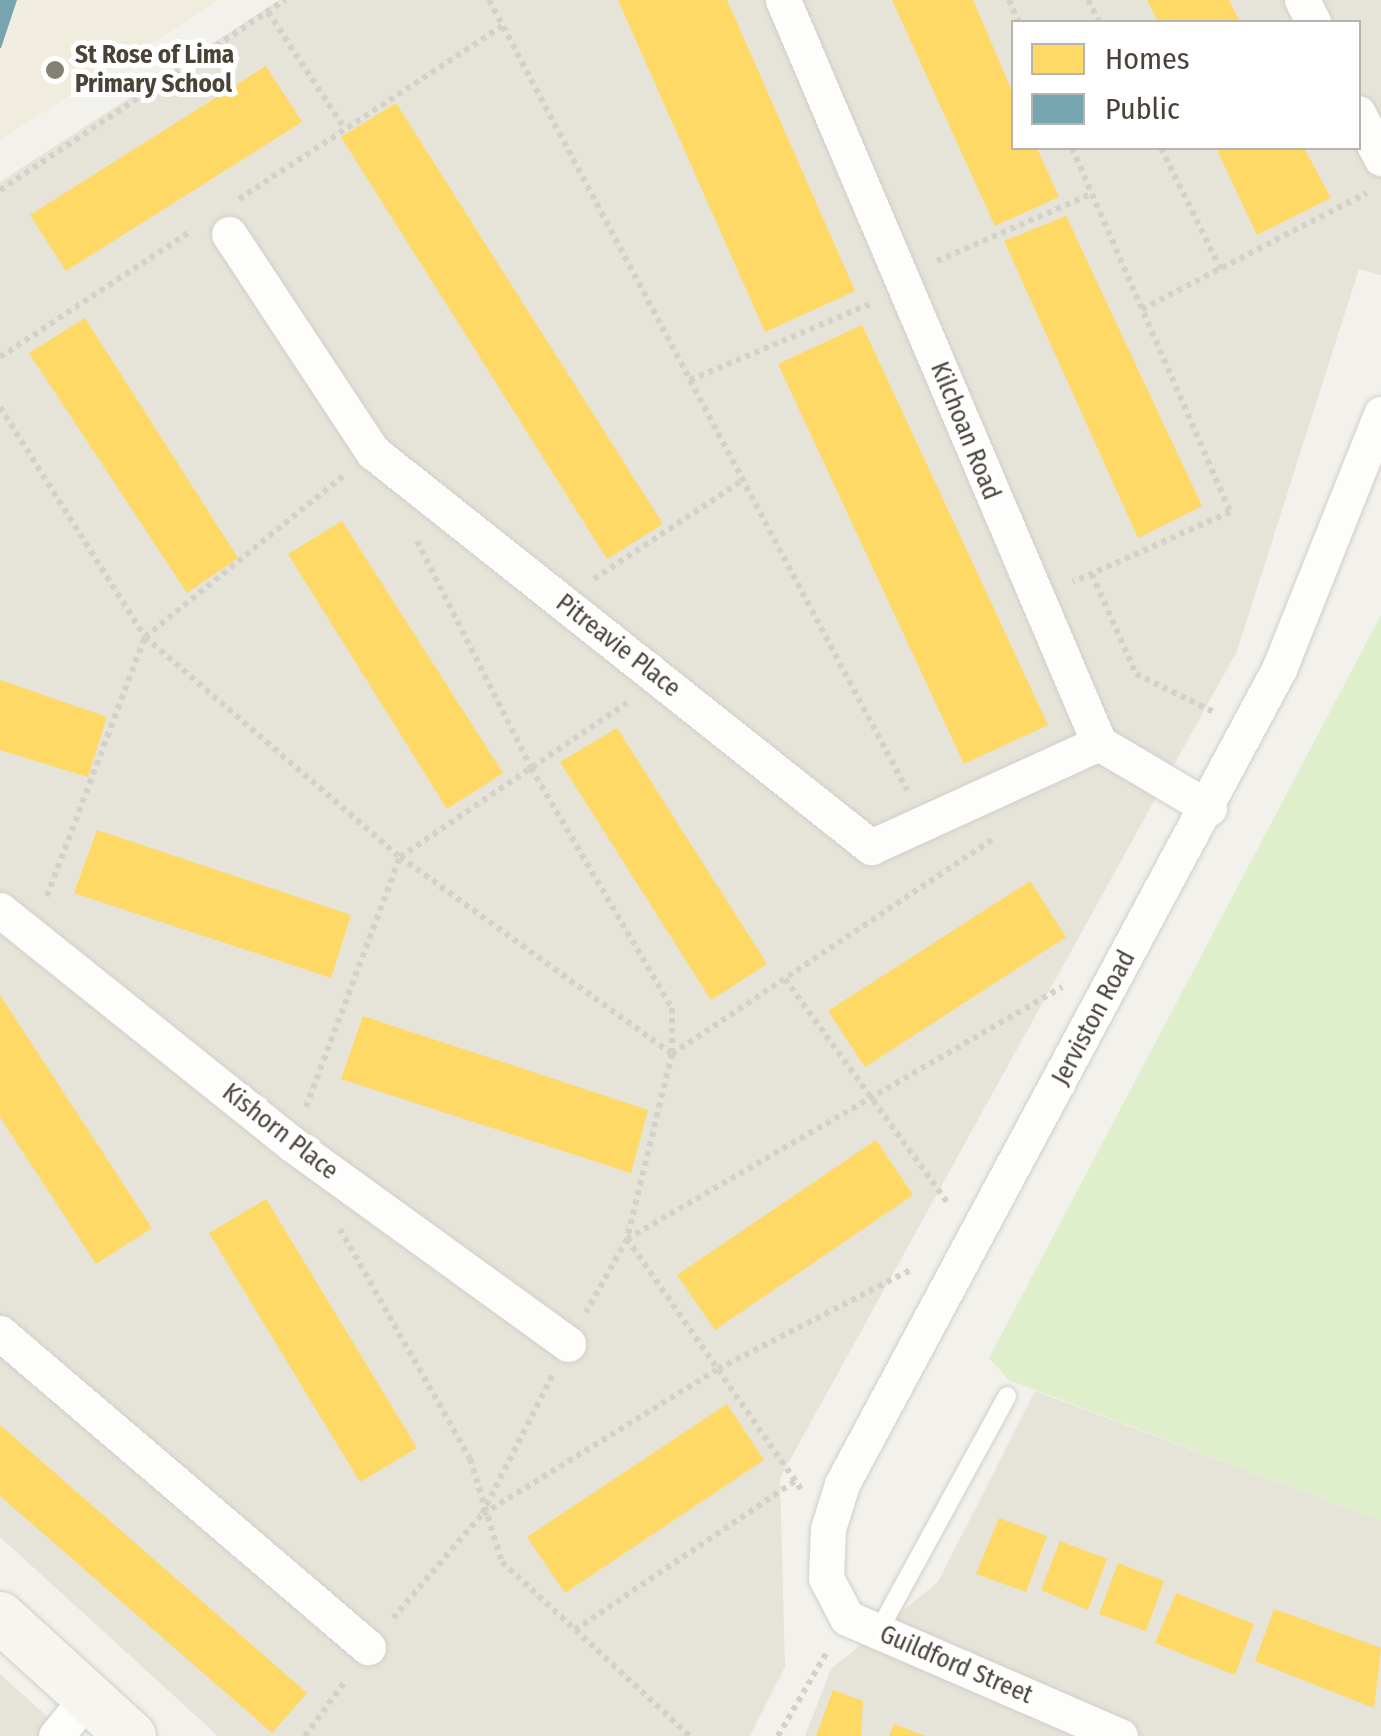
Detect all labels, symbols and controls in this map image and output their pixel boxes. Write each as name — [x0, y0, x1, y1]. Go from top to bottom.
legend — [1011, 20, 1361, 150]
place label: St Rose of Lima Primary School — [75, 41, 234, 100]
text: Homes — [1105, 41, 1190, 77]
marker: St Rose of Lima Primary School — [44, 59, 66, 81]
text: Public — [1105, 91, 1180, 127]
street label: Kilchoan Road — [924, 358, 1006, 504]
street label: Pitreavie Place — [550, 588, 686, 704]
street label: Jerviston Road — [1046, 946, 1142, 1090]
street label: Kishorn Place — [216, 1078, 344, 1186]
street label: Guildford Street — [875, 1619, 1037, 1711]

